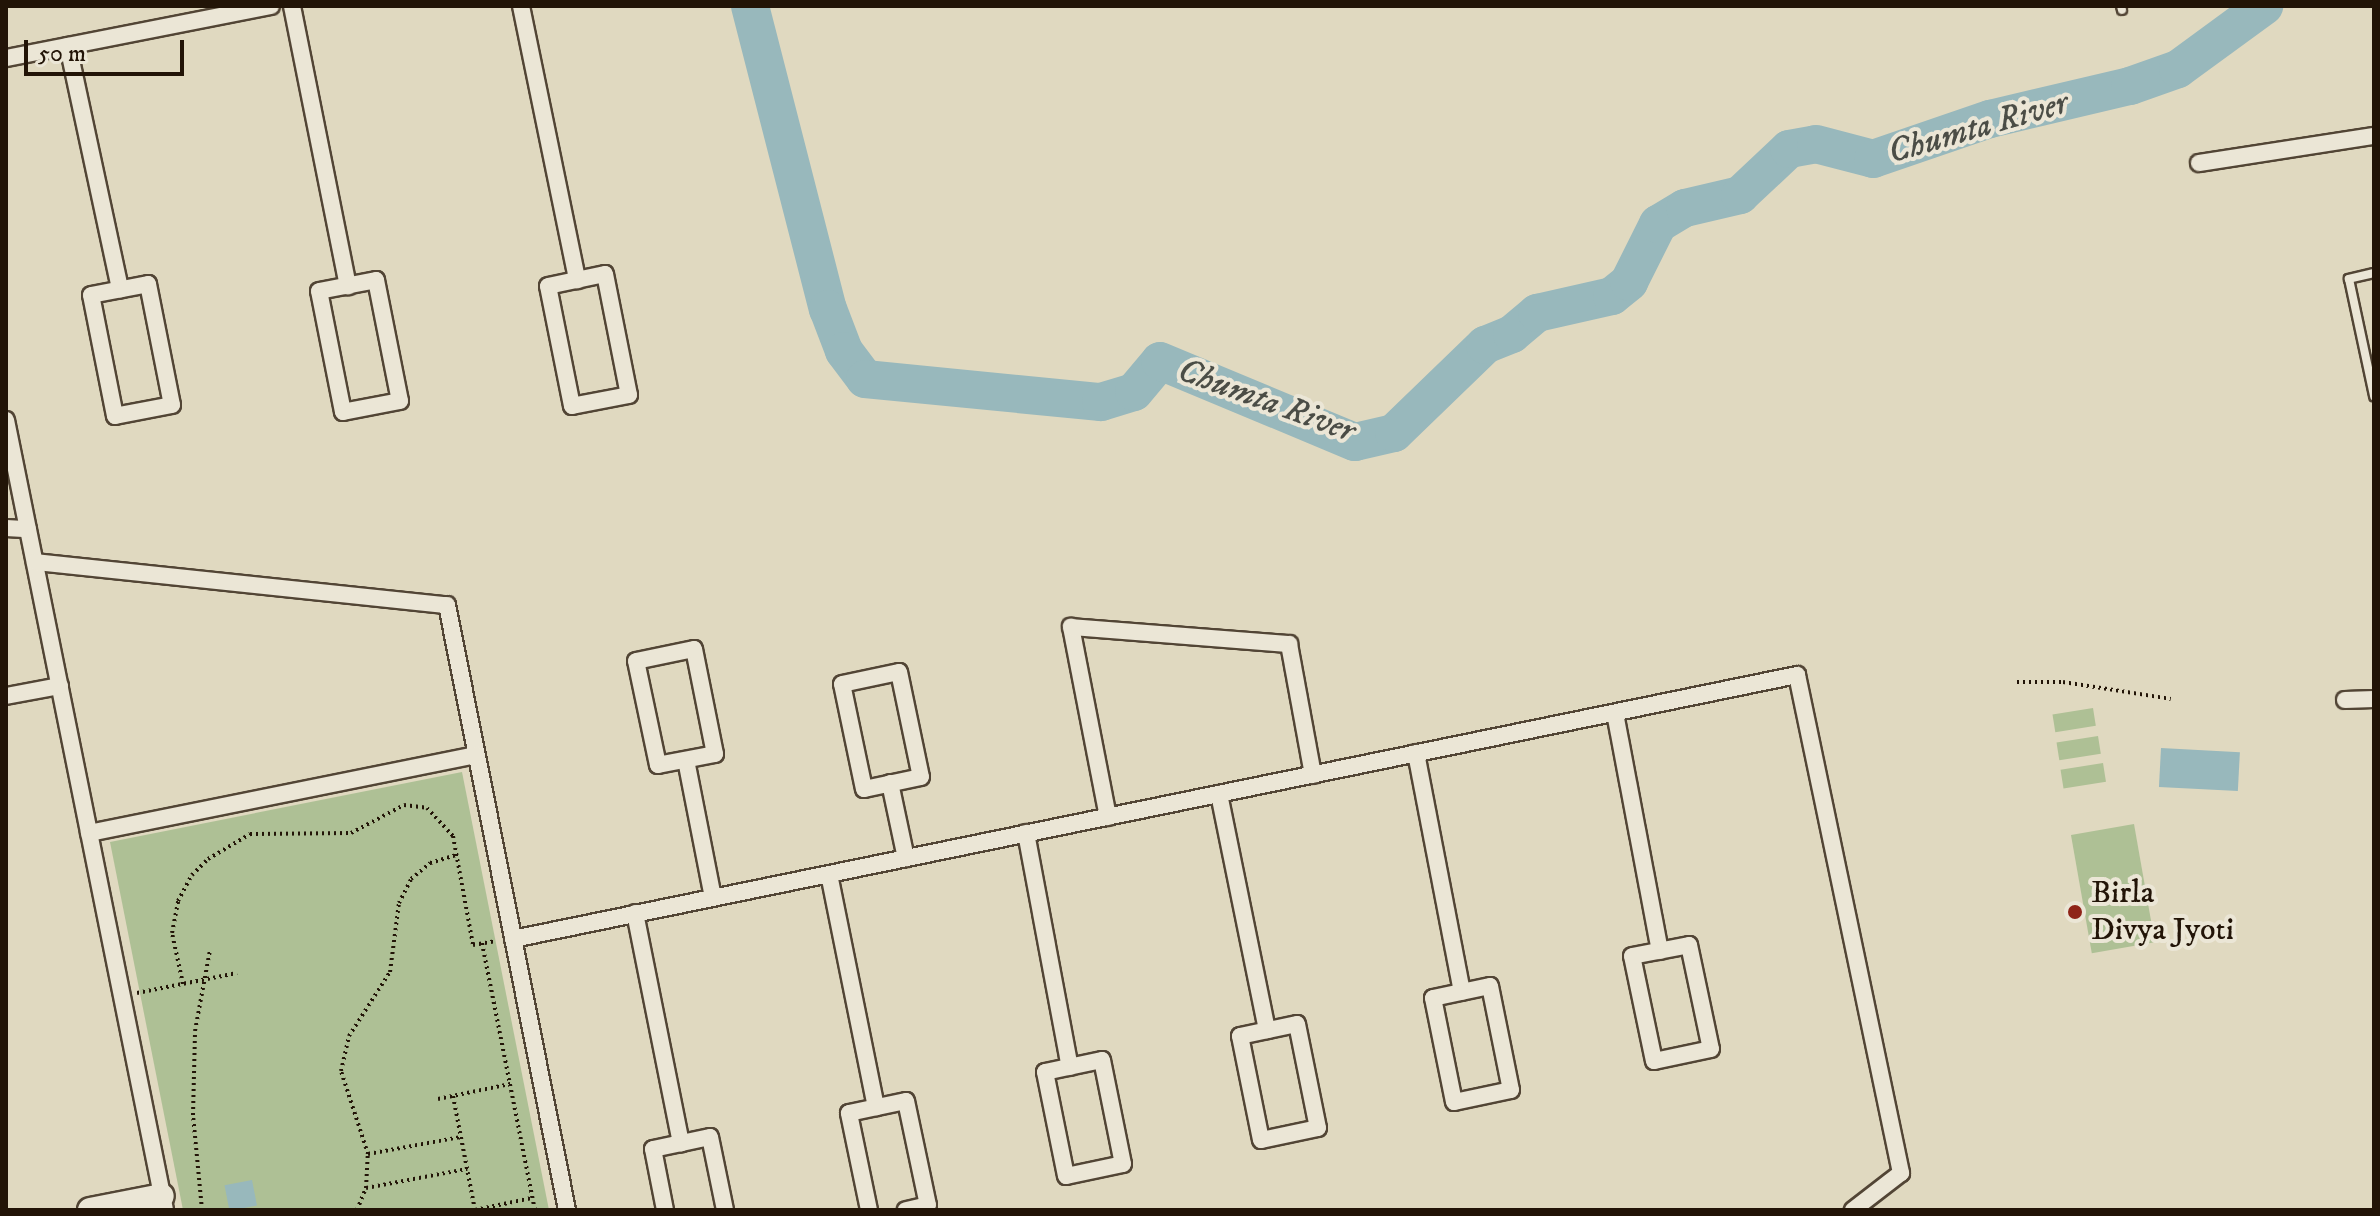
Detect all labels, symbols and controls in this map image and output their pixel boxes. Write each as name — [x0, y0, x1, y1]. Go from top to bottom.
scale bar — [28, 24, 188, 74]
text: 50 m — [38, 39, 86, 69]
water label: Chumta River — [1883, 83, 2073, 173]
water label: Chumta River — [1172, 350, 1360, 452]
place label: Birla Divya Jyoti — [2091, 875, 2234, 950]
marker: Birla Divya Jyoti — [2066, 903, 2084, 921]

